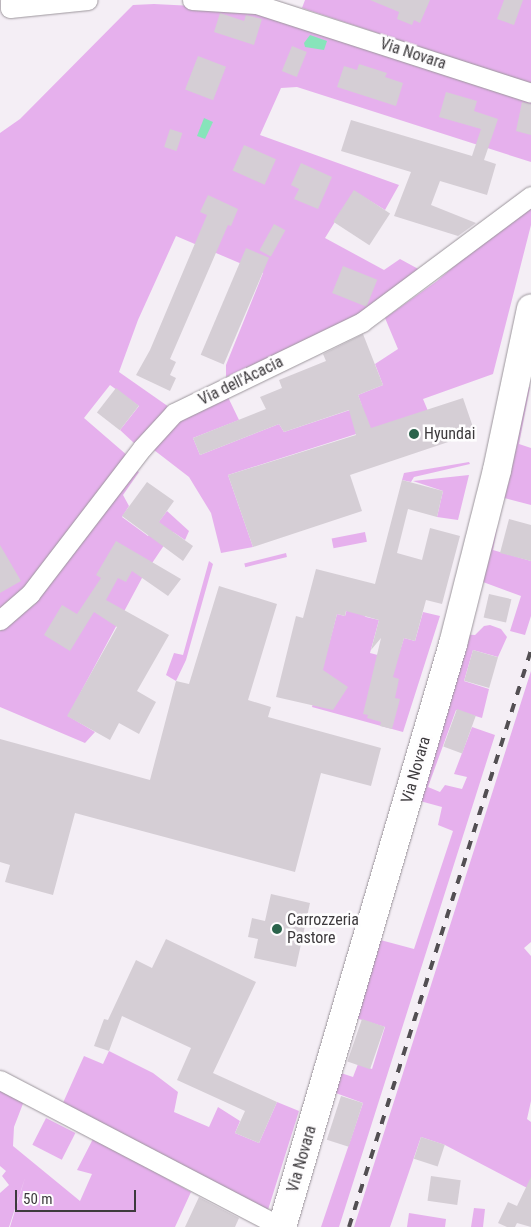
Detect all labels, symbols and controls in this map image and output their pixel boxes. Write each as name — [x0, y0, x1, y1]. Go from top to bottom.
street label: Via Novara — [377, 34, 449, 74]
street label: Via dell'Acacia — [196, 352, 286, 410]
place label: Hyundai — [424, 424, 475, 444]
marker: Hyundai — [408, 428, 420, 440]
street label: Via Novara — [397, 734, 435, 806]
place label: Carrozzeria Pastore — [287, 910, 359, 948]
marker: Carrozzeria Pastore — [271, 923, 283, 935]
street label: Via Novara — [283, 1123, 321, 1195]
scale bar — [18, 1180, 139, 1212]
text: 50 m — [23, 1190, 53, 1208]

